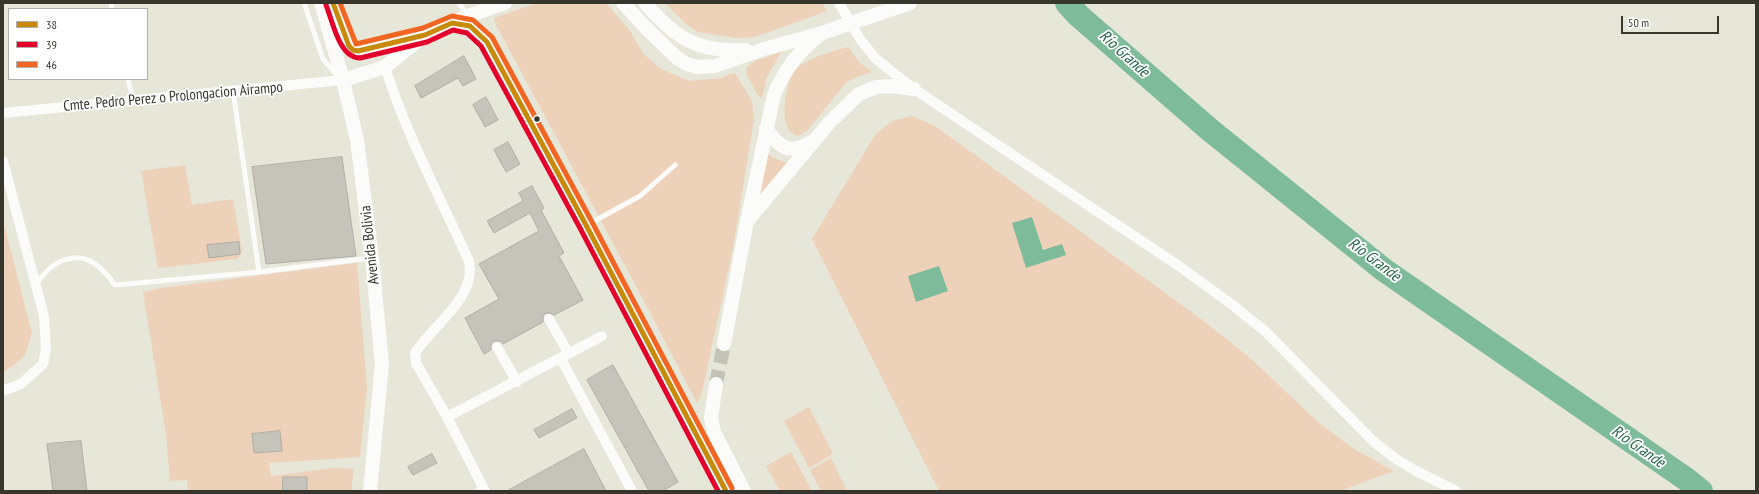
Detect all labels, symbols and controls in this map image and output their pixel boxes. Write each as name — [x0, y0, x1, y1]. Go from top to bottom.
legend — [8, 8, 148, 80]
scale bar — [1623, 8, 1721, 34]
text: 50 m — [1628, 15, 1649, 30]
text: 38 — [46, 17, 57, 32]
water label: Río Grande — [1095, 27, 1153, 81]
text: 39 — [46, 37, 57, 52]
text: 46 — [46, 57, 57, 72]
street label: Cmte. Pedro Perez o Prolongacion Airampo — [62, 78, 284, 116]
unlabelled marker — [532, 114, 542, 124]
street label: Avenida Bolivia — [357, 205, 383, 285]
water label: Río Grande — [1344, 234, 1404, 286]
water label: Río Grande — [1608, 422, 1668, 472]

